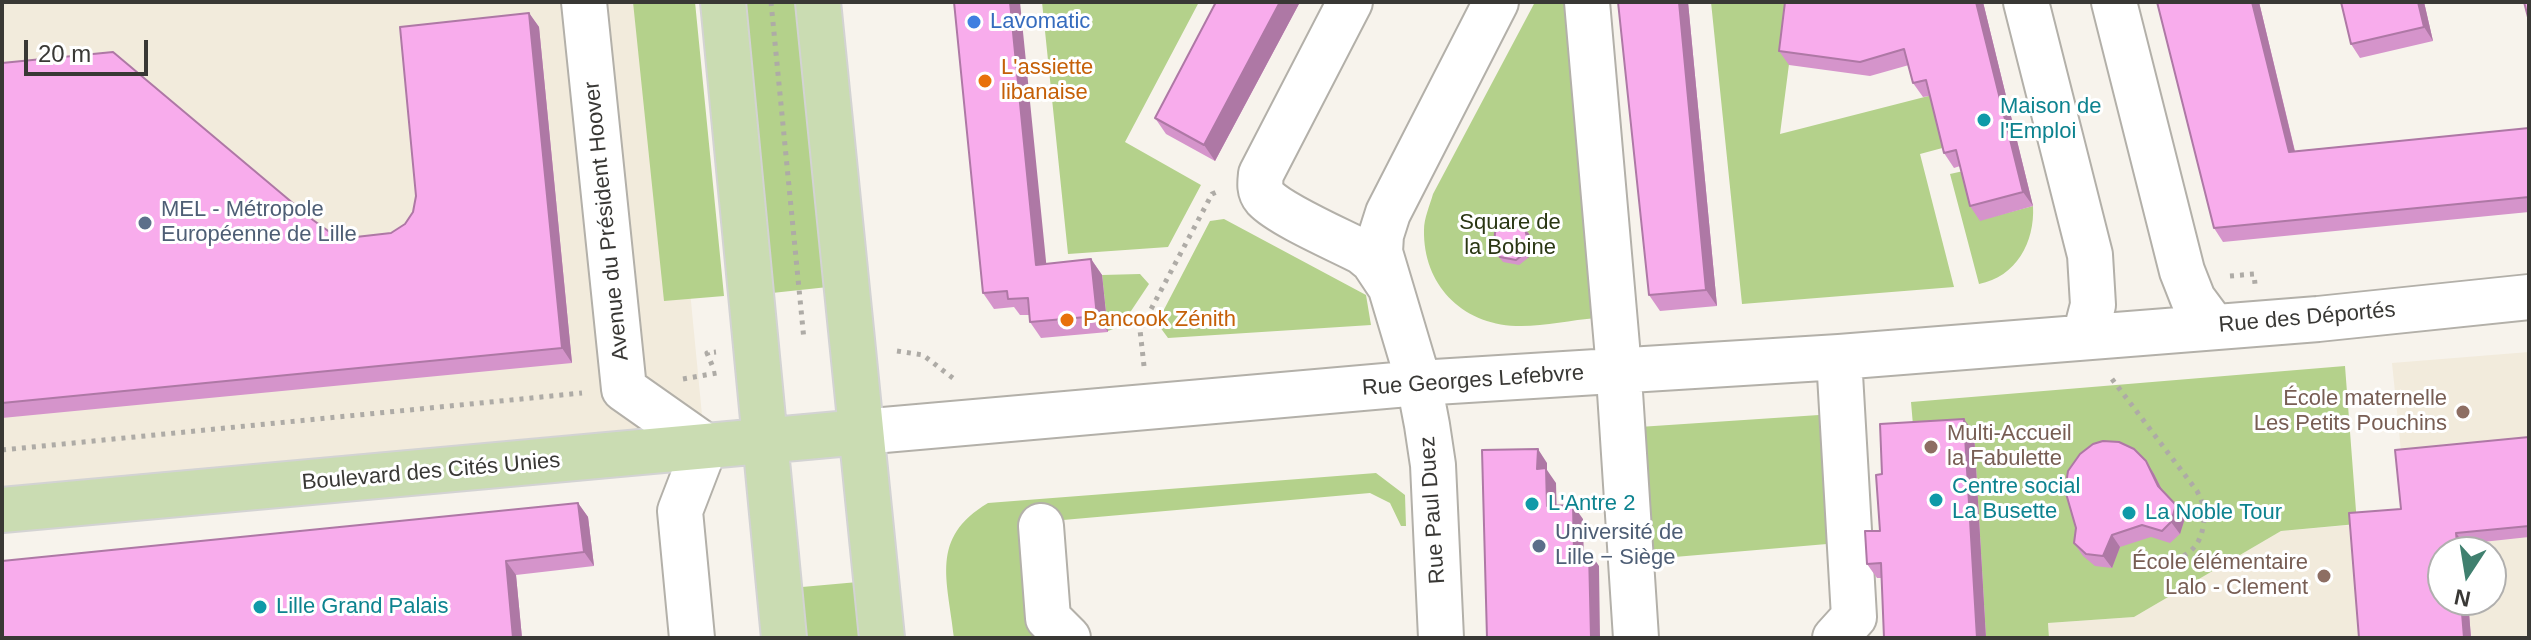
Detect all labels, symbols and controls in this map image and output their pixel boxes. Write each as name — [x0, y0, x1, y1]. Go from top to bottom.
place label: Lavomatic — [990, 9, 1090, 35]
marker: Lavomatic — [965, 13, 983, 31]
scale bar — [28, 24, 152, 74]
text: 20 m — [38, 40, 91, 67]
place label: L'assiette libanaise — [1001, 55, 1093, 106]
marker: L'assiette libanaise — [976, 72, 994, 90]
street label: Avenue du Président Hoover — [579, 80, 635, 362]
place label: Maison de l'Emploi — [2000, 94, 2102, 146]
marker: Maison de l'Emploi — [1975, 111, 1993, 129]
place label: MEL - Métropole Européenne de Lille — [161, 197, 357, 248]
park label: Square de la Bobine — [1459, 210, 1561, 262]
marker: MEL - Métropole Européenne de Lille — [136, 214, 154, 232]
street label: Rue des Déportés — [2218, 297, 2396, 339]
place label: Pancook Zénith — [1083, 307, 1236, 333]
marker: Pancook Zénith — [1058, 311, 1076, 329]
street label: Rue Georges Lefebvre — [1361, 360, 1585, 402]
place label: École maternelle Les Petits Pouchins — [2254, 386, 2447, 438]
marker: École maternelle Les Petits Pouchins — [2454, 403, 2472, 421]
place label: Multi-Accueil la Fabulette — [1947, 421, 2072, 472]
street label: Rue Paul Duez — [1415, 435, 1451, 585]
marker: Multi-Accueil la Fabulette — [1922, 438, 1940, 456]
street label: Boulevard des Cités Unies — [301, 448, 561, 496]
place label: Centre social La Busette — [1952, 474, 2080, 526]
place label: L'Antre 2 — [1548, 491, 1635, 517]
marker: Centre social La Busette — [1927, 491, 1945, 509]
marker: L'Antre 2 — [1523, 495, 1541, 513]
place label: La Noble Tour — [2145, 500, 2282, 526]
marker: La Noble Tour — [2120, 504, 2138, 522]
place label: Université de Lille − Siège — [1555, 520, 1683, 572]
north arrow — [2427, 536, 2507, 616]
marker: Université de Lille − Siège — [1530, 537, 1548, 555]
place label: École élémentaire Lalo - Clement — [2132, 550, 2308, 602]
marker: École élémentaire Lalo - Clement — [2315, 567, 2333, 585]
text: N — [2452, 584, 2473, 612]
place label: Lille Grand Palais — [276, 594, 448, 620]
marker: Lille Grand Palais — [251, 598, 269, 616]

